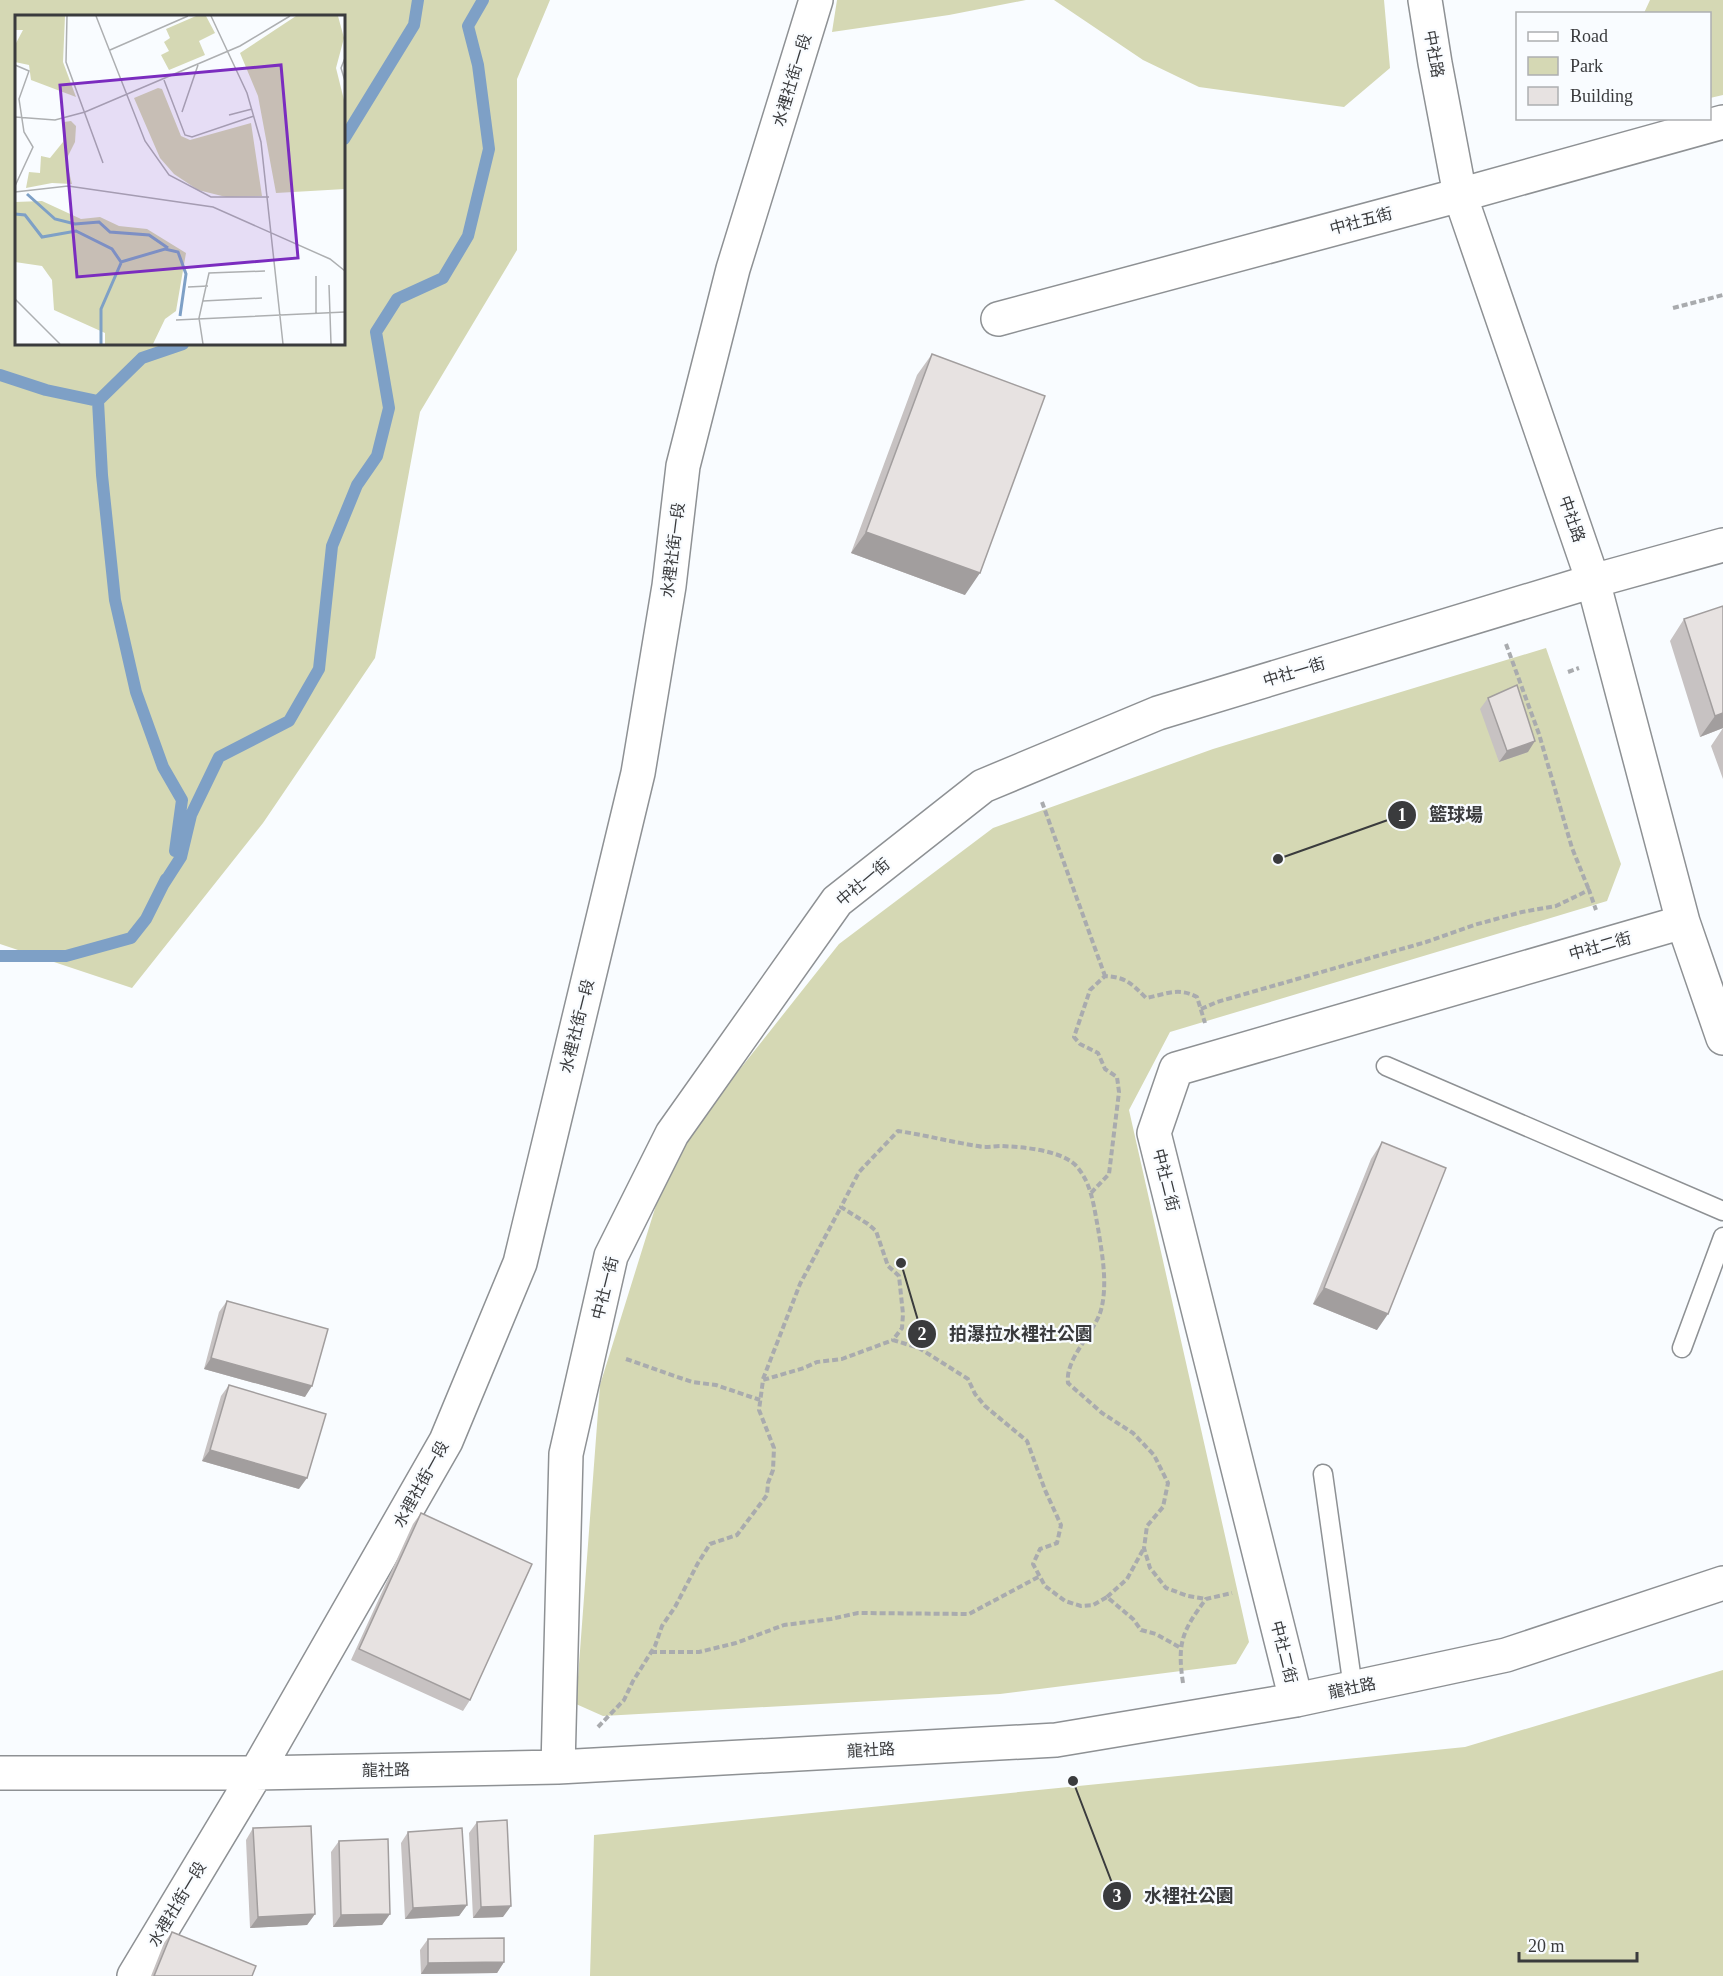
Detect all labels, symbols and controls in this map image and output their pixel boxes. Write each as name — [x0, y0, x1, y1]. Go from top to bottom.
legend — [1516, 12, 1711, 120]
inset map — [15, 15, 345, 345]
text: Road — [1570, 26, 1608, 46]
street label: 中社路 — [1421, 29, 1447, 79]
street label: 水裡社街一段 — [770, 32, 814, 128]
text: Park — [1570, 56, 1603, 76]
text: Building — [1570, 86, 1633, 106]
street label: 中社五街 — [1328, 205, 1394, 237]
street label: 中社路 — [1556, 494, 1588, 544]
street label: 水裡社街一段 — [659, 501, 687, 599]
street label: 中社一街 — [1261, 655, 1327, 689]
callout: 籃球場 — [1387, 797, 1495, 833]
text: 籃球場 — [1429, 804, 1483, 825]
text: 1 — [1398, 805, 1407, 825]
street label: 中社一街 — [833, 855, 893, 909]
street label: 中社二街 — [1567, 929, 1633, 963]
street label: 水裡社街一段 — [557, 977, 597, 1075]
street label: 中社二街 — [1150, 1147, 1182, 1213]
street label: 中社一街 — [589, 1255, 621, 1321]
callout: 拍瀑拉水裡社公園 — [907, 1316, 1105, 1352]
text: 2 — [918, 1324, 927, 1344]
text: 拍瀑拉水裡社公園 — [949, 1324, 1093, 1344]
street label: 水裡社街一段 — [390, 1438, 452, 1530]
street label: 中社二街 — [1268, 1619, 1300, 1685]
street label: 龍社路 — [1327, 1675, 1377, 1701]
street label: 龍社路 — [847, 1740, 895, 1760]
street label: 龍社路 — [362, 1761, 410, 1779]
street label: 水裡社街一段 — [145, 1858, 209, 1950]
callout: 水裡社公園 — [1102, 1878, 1246, 1914]
text: 3 — [1113, 1886, 1122, 1906]
text: 水裡社公園 — [1144, 1886, 1234, 1906]
scale bar — [1519, 1925, 1638, 1963]
text: 20 m — [1528, 1936, 1565, 1956]

